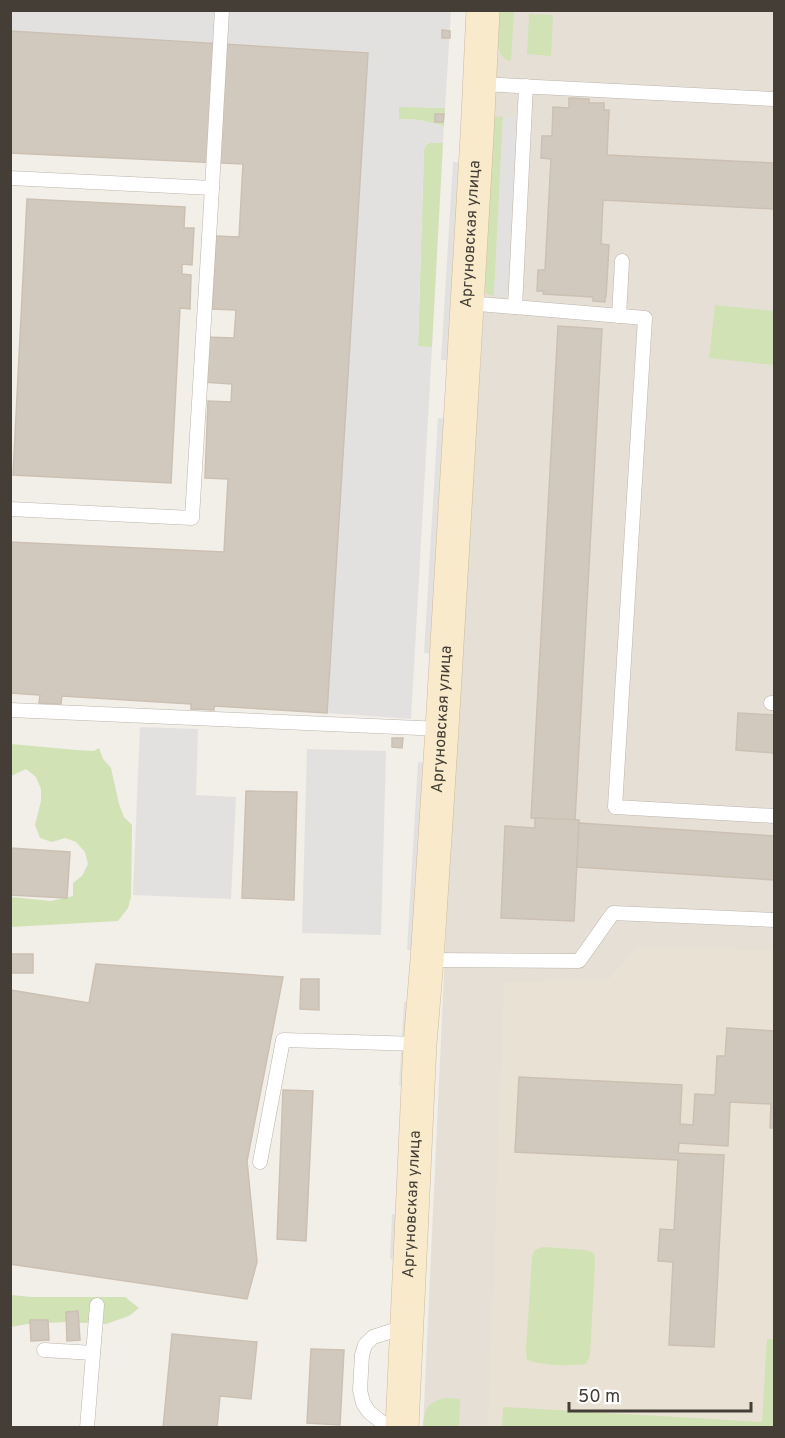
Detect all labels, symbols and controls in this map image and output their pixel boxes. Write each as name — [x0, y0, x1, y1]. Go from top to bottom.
street label: Аргуновская улица — [457, 160, 486, 308]
street label: Аргуновская улица — [428, 645, 457, 794]
street label: Аргуновская улица — [399, 1130, 426, 1278]
scale bar — [569, 1375, 750, 1413]
text: 50 m — [578, 1386, 620, 1409]

